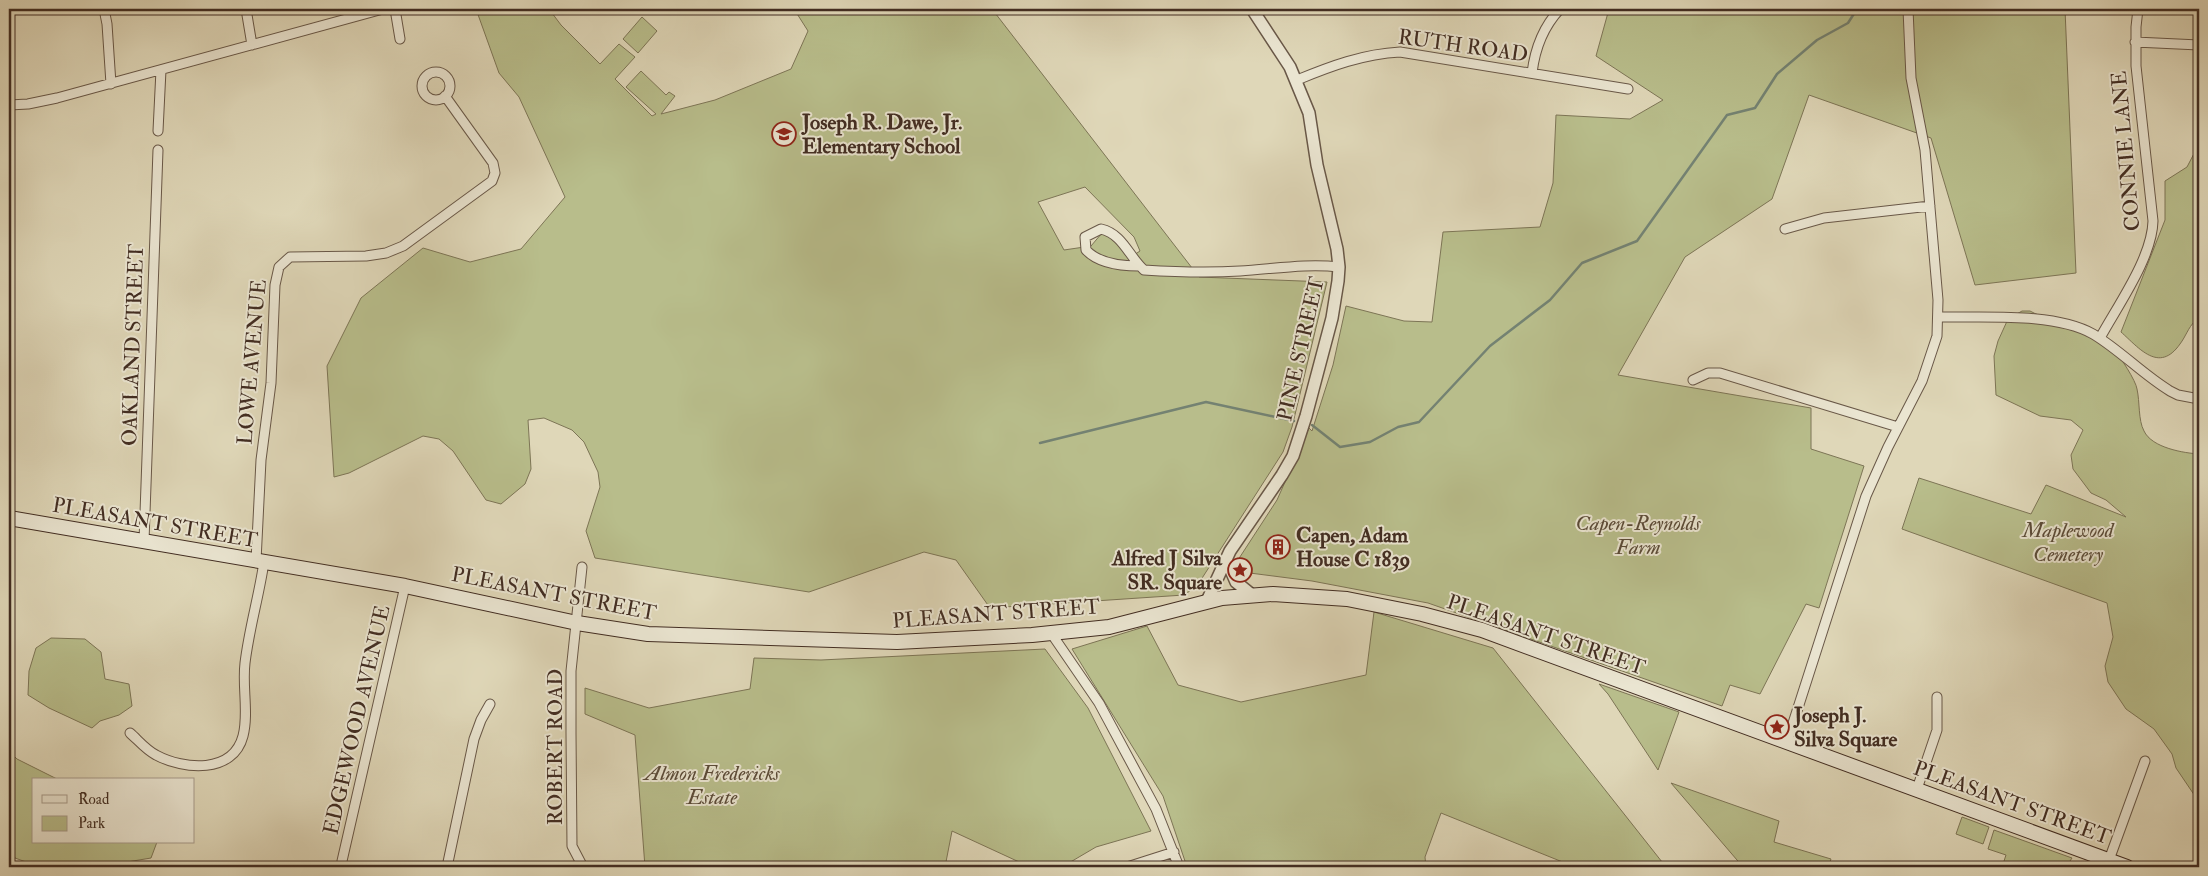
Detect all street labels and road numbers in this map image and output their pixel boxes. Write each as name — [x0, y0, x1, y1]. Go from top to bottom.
street label: RUTH ROAD — [1396, 24, 1530, 68]
street label: CONNIE LANE — [2106, 70, 2146, 232]
street label: OAKLAND STREET — [116, 243, 150, 447]
street label: PINE STREET — [1271, 274, 1331, 424]
street label: LOWE AVENUE — [231, 278, 273, 446]
street label: PLEASANT STREET — [50, 492, 260, 554]
street label: PLEASANT STREET — [449, 561, 659, 627]
street label: PLEASANT STREET — [1443, 588, 1649, 682]
street label: PLEASANT STREET — [891, 593, 1101, 635]
street label: EDGEWOOD AVENUE — [317, 603, 397, 837]
street label: ROBERT ROAD — [542, 669, 569, 825]
street label: PLEASANT STREET — [1910, 755, 2115, 851]

